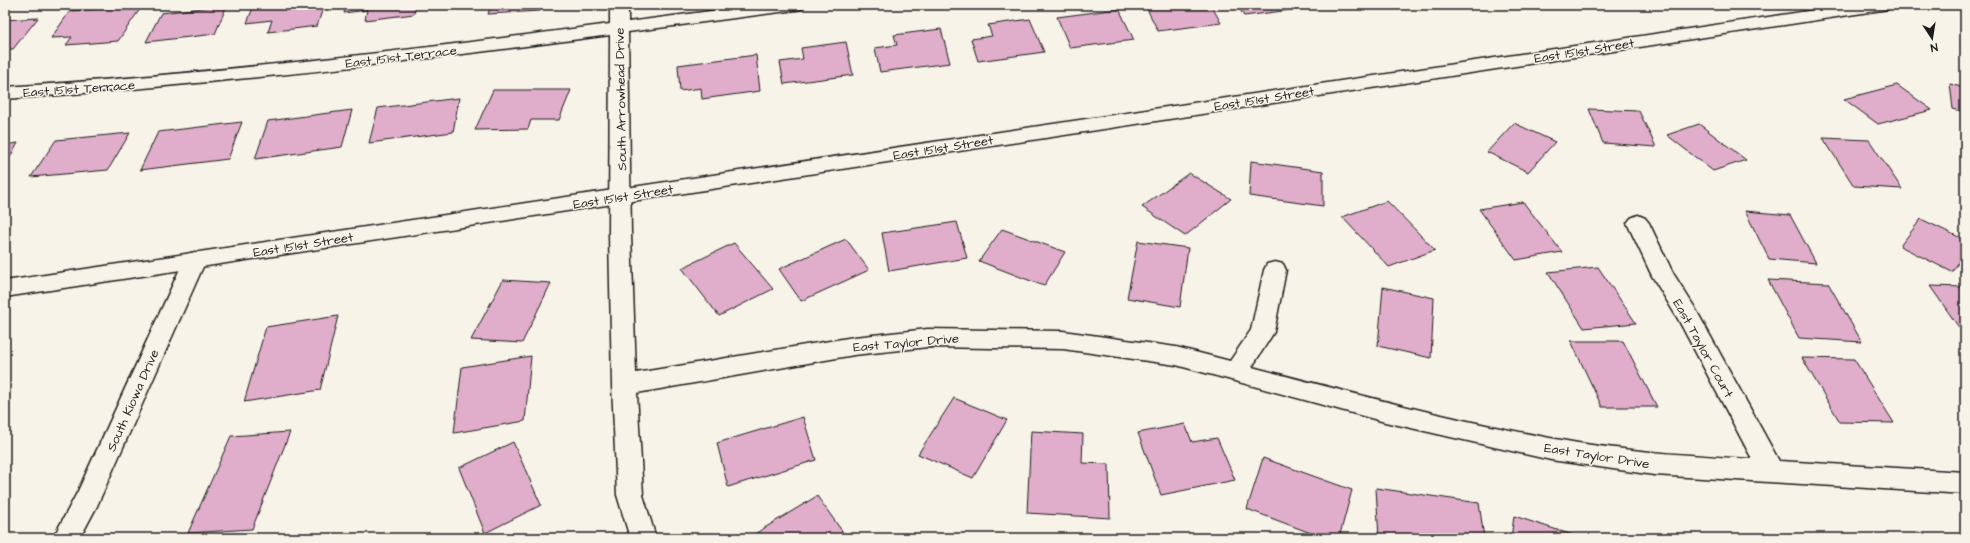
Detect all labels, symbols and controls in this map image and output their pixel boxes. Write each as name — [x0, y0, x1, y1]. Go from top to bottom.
north arrow — [1912, 18, 1952, 58]
street label: South Arrowhead Drive — [611, 27, 631, 171]
street label: East 151st Street — [1533, 34, 1636, 68]
text: N — [1929, 39, 1939, 55]
street label: East 151st Terrace — [344, 41, 458, 73]
street label: East 151st Terrace — [22, 76, 136, 102]
street label: East 151st Street — [1213, 82, 1316, 116]
street label: East 151st Street — [892, 131, 995, 165]
street label: East 151st Street — [572, 180, 675, 214]
street label: East 151st Street — [252, 228, 355, 262]
street label: East Taylor Court — [1668, 296, 1738, 402]
street label: East Taylor Drive — [852, 329, 960, 358]
street label: South Kiowa Drive — [102, 347, 164, 454]
street label: East Taylor Drive — [1543, 439, 1651, 474]

